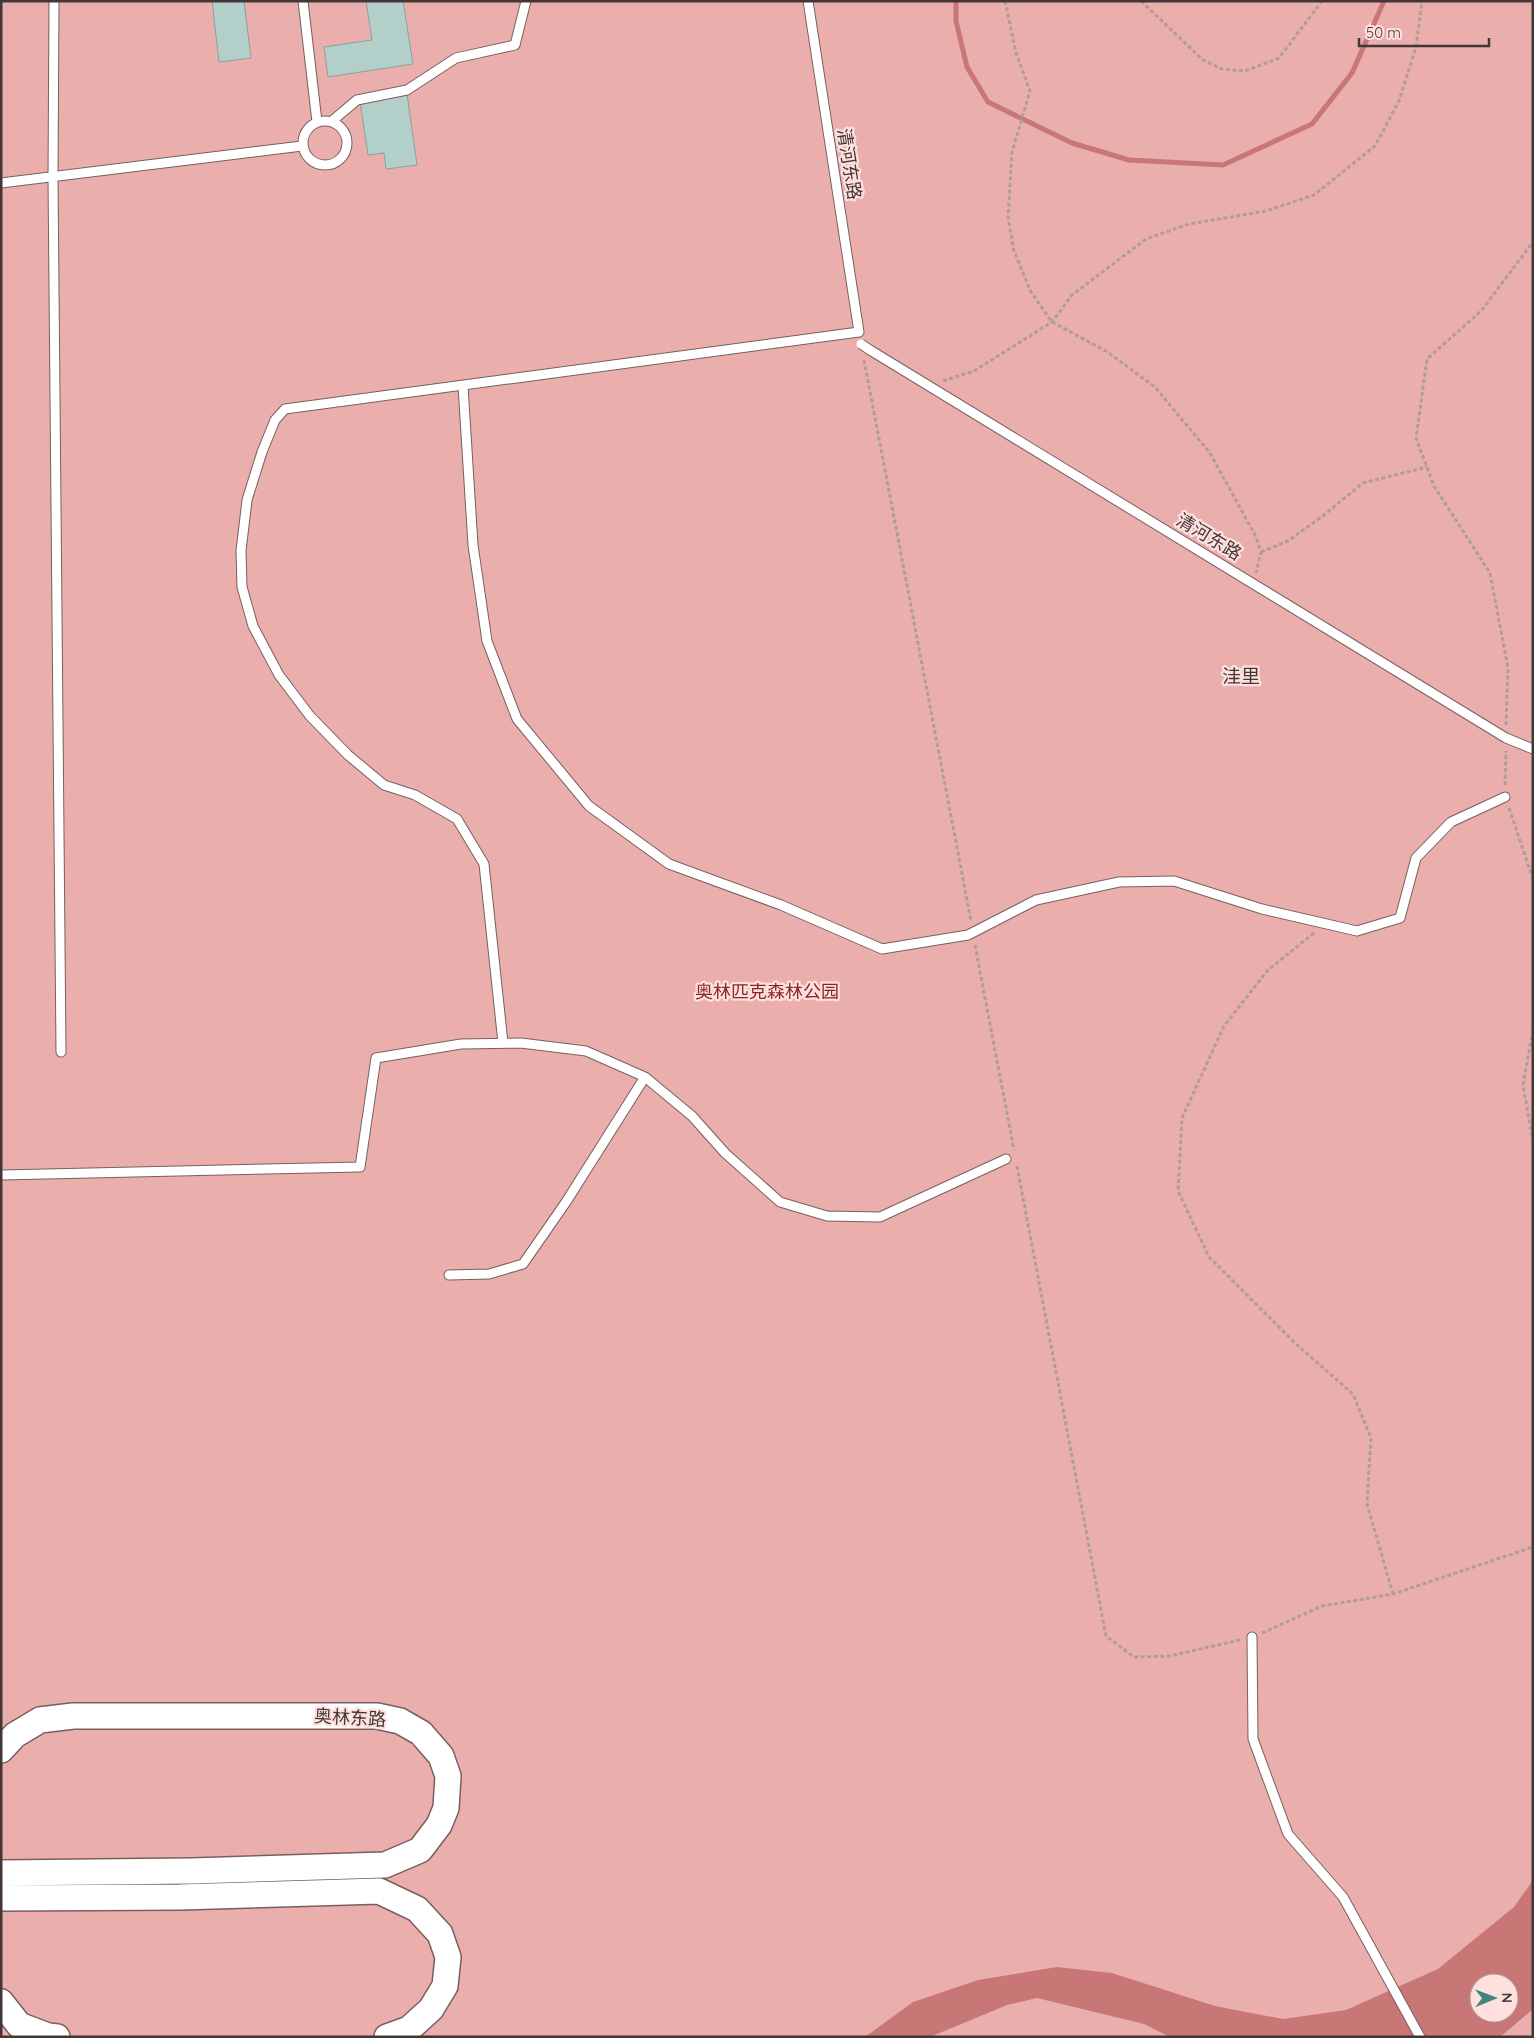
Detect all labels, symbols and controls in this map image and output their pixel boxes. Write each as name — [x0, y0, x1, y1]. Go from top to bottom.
scale bar — [1359, 15, 1489, 47]
text: 50 m — [1366, 23, 1401, 42]
street label: 清河东路 — [833, 127, 866, 201]
street label: 清河东路 — [1172, 508, 1246, 565]
district label: 洼里 — [1222, 664, 1260, 688]
park label: 奥林匹克森林公园 — [695, 980, 839, 1003]
street label: 奥林东路 — [313, 1704, 387, 1731]
north arrow — [1469, 1973, 1519, 2023]
text: N — [1498, 1992, 1516, 2003]

